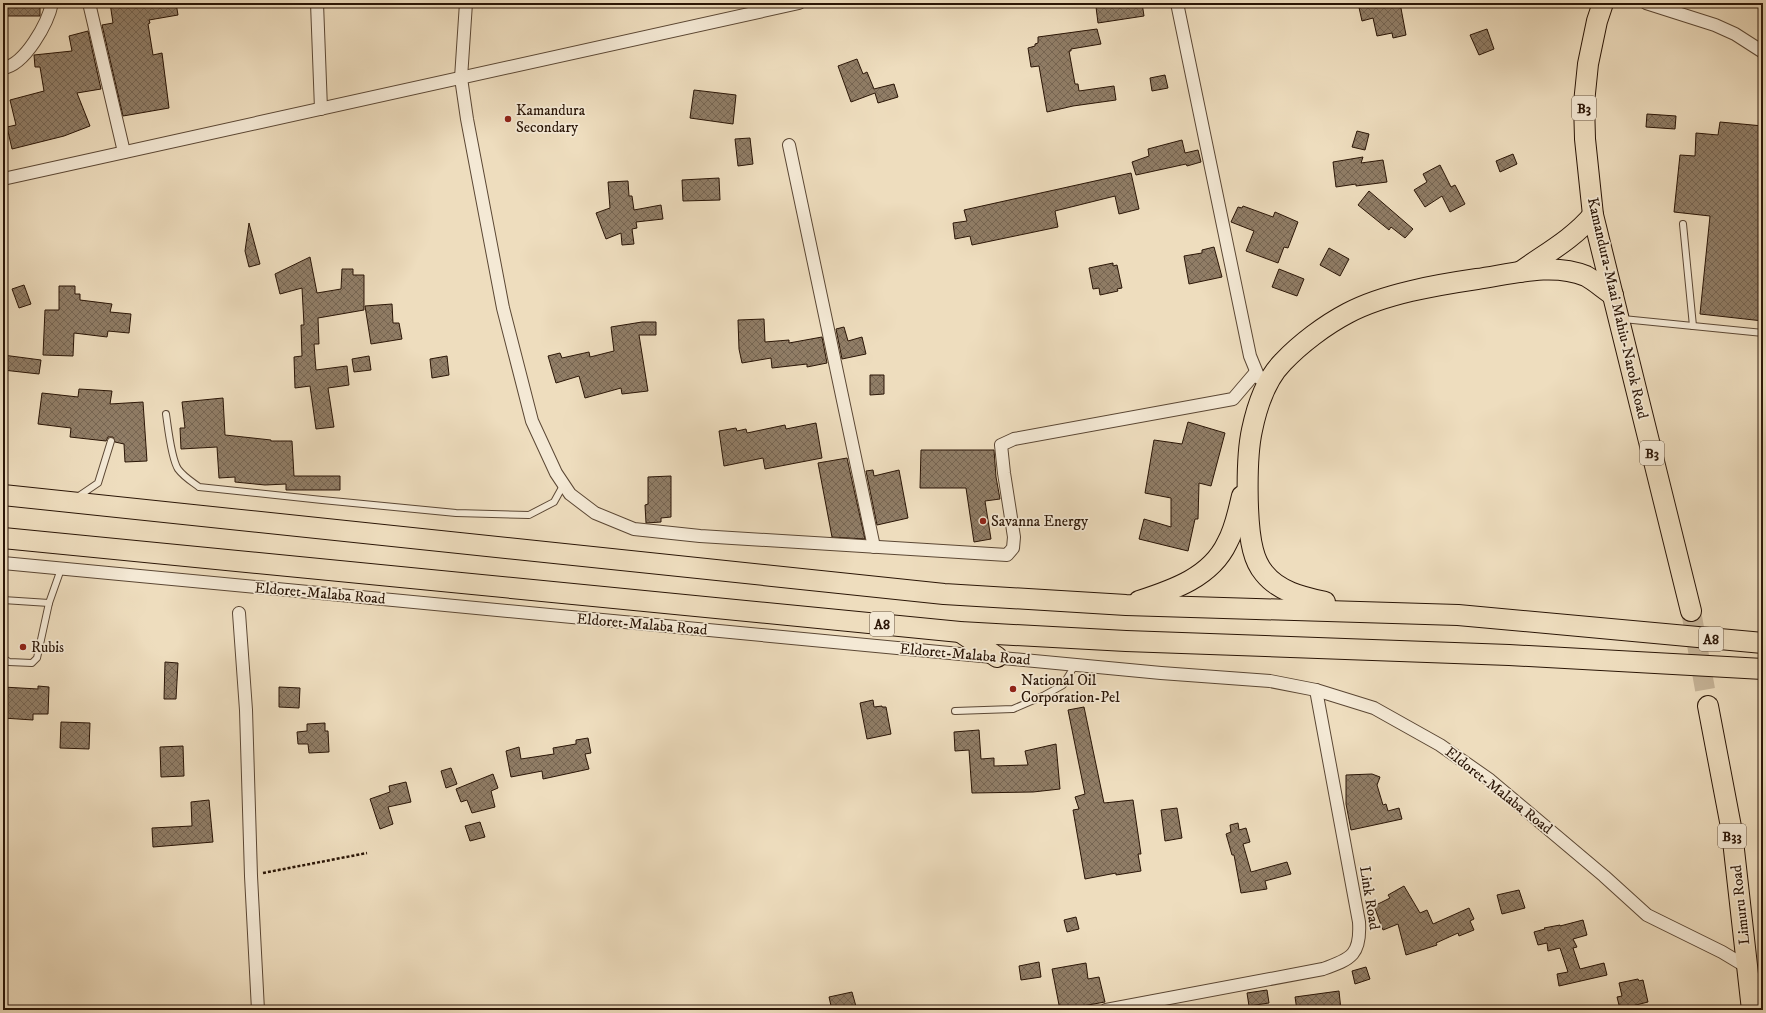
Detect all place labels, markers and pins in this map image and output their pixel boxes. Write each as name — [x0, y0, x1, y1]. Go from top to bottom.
place label: Kamandura Secondary — [516, 101, 586, 137]
marker: Kamandura Secondary — [503, 114, 513, 124]
place label: Savanna Energy — [991, 512, 1089, 531]
marker: Savanna Energy — [978, 516, 988, 526]
place label: Rubis — [31, 638, 64, 657]
marker: Rubis — [18, 642, 28, 652]
place label: National Oil Corporation-Pel — [1021, 671, 1120, 707]
marker: National Oil Corporation-Pel — [1008, 684, 1018, 694]

